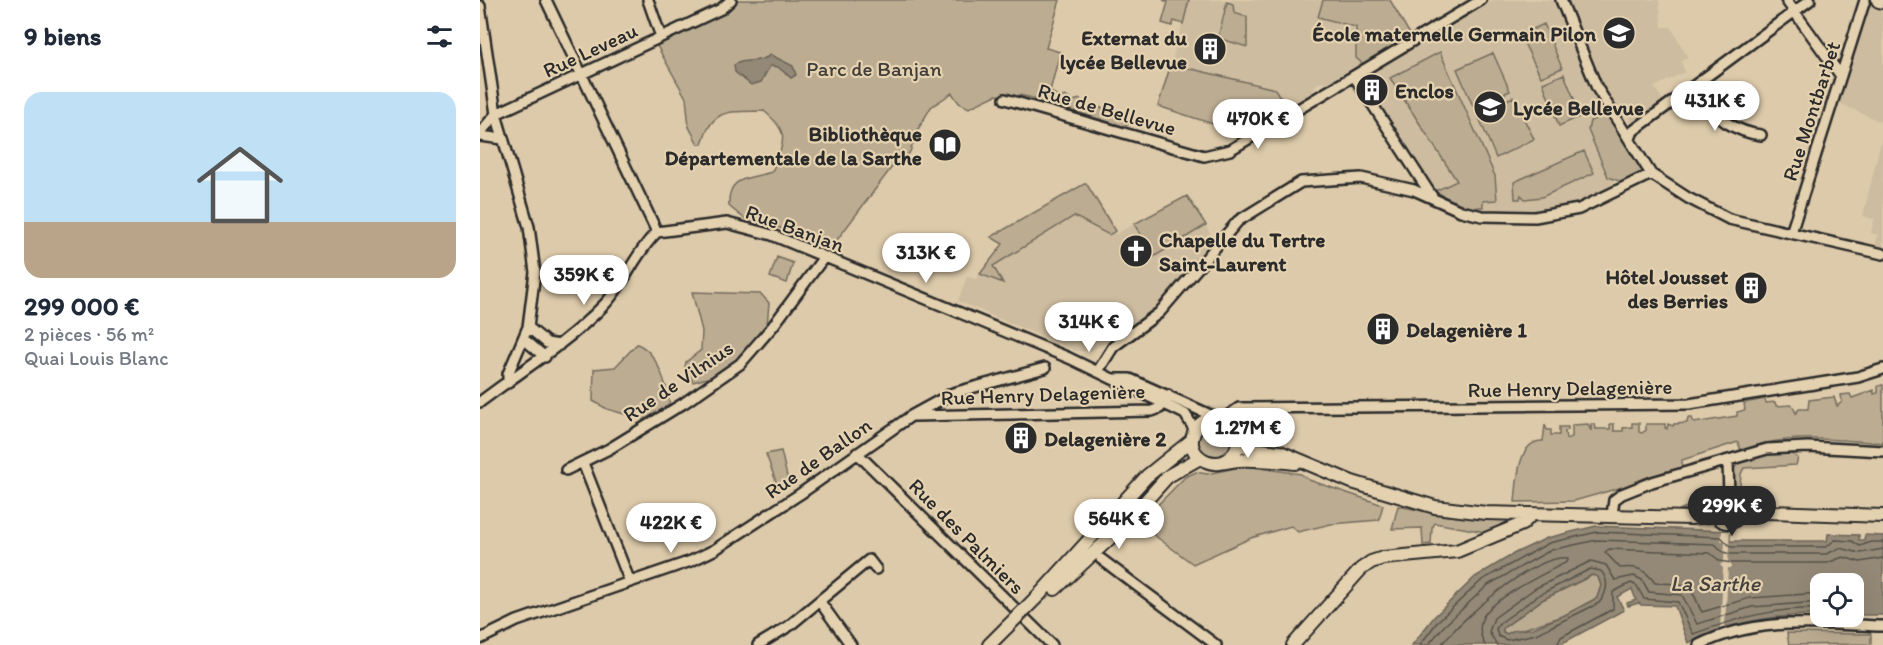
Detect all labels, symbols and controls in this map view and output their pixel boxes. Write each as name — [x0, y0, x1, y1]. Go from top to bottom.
school or university icon: École maternelle Germain Pilon — [1601, 15, 1637, 51]
street label: Rue Leveau — [539, 17, 642, 83]
text: 9 biens — [24, 20, 102, 52]
icon: filters — [423, 20, 456, 53]
place label: École maternelle Germain Pilon — [1312, 21, 1596, 46]
place label: Externat du lycée Bellevue — [1060, 25, 1187, 75]
building icon: Externat du lycée Bellevue — [1192, 31, 1228, 67]
street label: Rue Montbarbet — [1777, 38, 1845, 184]
park label: Parc de Banjan — [806, 56, 942, 81]
building icon: Enclos — [1354, 72, 1390, 108]
street label: Rue de Bellevue — [1035, 77, 1179, 141]
place label: Enclos — [1395, 78, 1454, 103]
pin: 431K € — [1666, 81, 1764, 132]
text: 431K € — [1685, 88, 1745, 112]
school or university icon: Lycée Bellevue — [1472, 89, 1508, 125]
place label: Lycée Bellevue — [1513, 95, 1644, 121]
pin: 470K € — [1209, 99, 1307, 150]
text: 470K € — [1227, 106, 1289, 130]
place label: Bibliothèque Départementale de la Sarthe — [664, 121, 922, 171]
library icon: Bibliothèque Départementale de la Sarthe — [927, 127, 963, 163]
icon: home — [186, 131, 294, 239]
street label: Rue Banjan — [742, 199, 848, 257]
place label: Chapelle du Tertre Saint-Laurent — [1159, 227, 1325, 276]
pin: 313K € — [877, 233, 975, 284]
church icon: Chapelle du Tertre Saint-Laurent — [1118, 233, 1154, 269]
text: 313K € — [896, 240, 956, 264]
pin: 359K € — [535, 255, 633, 306]
text: 359K € — [554, 262, 614, 286]
place label: Hôtel Jousset des Berries — [1606, 264, 1728, 313]
building icon: Hôtel Jousset des Berries — [1733, 270, 1769, 306]
text: 299 000 € — [24, 290, 139, 322]
pin: 314K € — [1040, 302, 1138, 353]
text: 314K € — [1059, 309, 1119, 333]
building icon: Delagenière 1 — [1365, 311, 1401, 347]
place label: Delagenière 1 — [1406, 317, 1527, 343]
text: 2 pièces · 56 m² — [24, 322, 154, 346]
street label: Rue de Vilnius — [618, 335, 738, 427]
text: Quai Louis Blanc — [24, 346, 169, 370]
street label: Rue Henry Delagenière — [1467, 374, 1673, 402]
street label: Rue Henry Delagenière — [940, 378, 1146, 410]
pin: 1.27M € — [1193, 408, 1303, 459]
street label: Rue de Ballon — [760, 412, 876, 504]
text: 1.27M € — [1215, 415, 1281, 439]
building icon: Delagenière 2 — [1003, 420, 1039, 456]
place label: Delagenière 2 — [1044, 426, 1166, 452]
street label: Rue des Palmiers — [904, 473, 1030, 599]
pin: 299K € — [1683, 486, 1781, 537]
text: 299K € — [1702, 493, 1762, 517]
pin: 564K € — [1070, 499, 1168, 550]
pin: 422K € — [622, 503, 720, 554]
text: 564K € — [1088, 506, 1150, 530]
text: 422K € — [640, 510, 702, 534]
water label: La Sarthe — [1670, 570, 1761, 597]
map controls — [1810, 573, 1864, 627]
button: locate — [1810, 573, 1864, 627]

